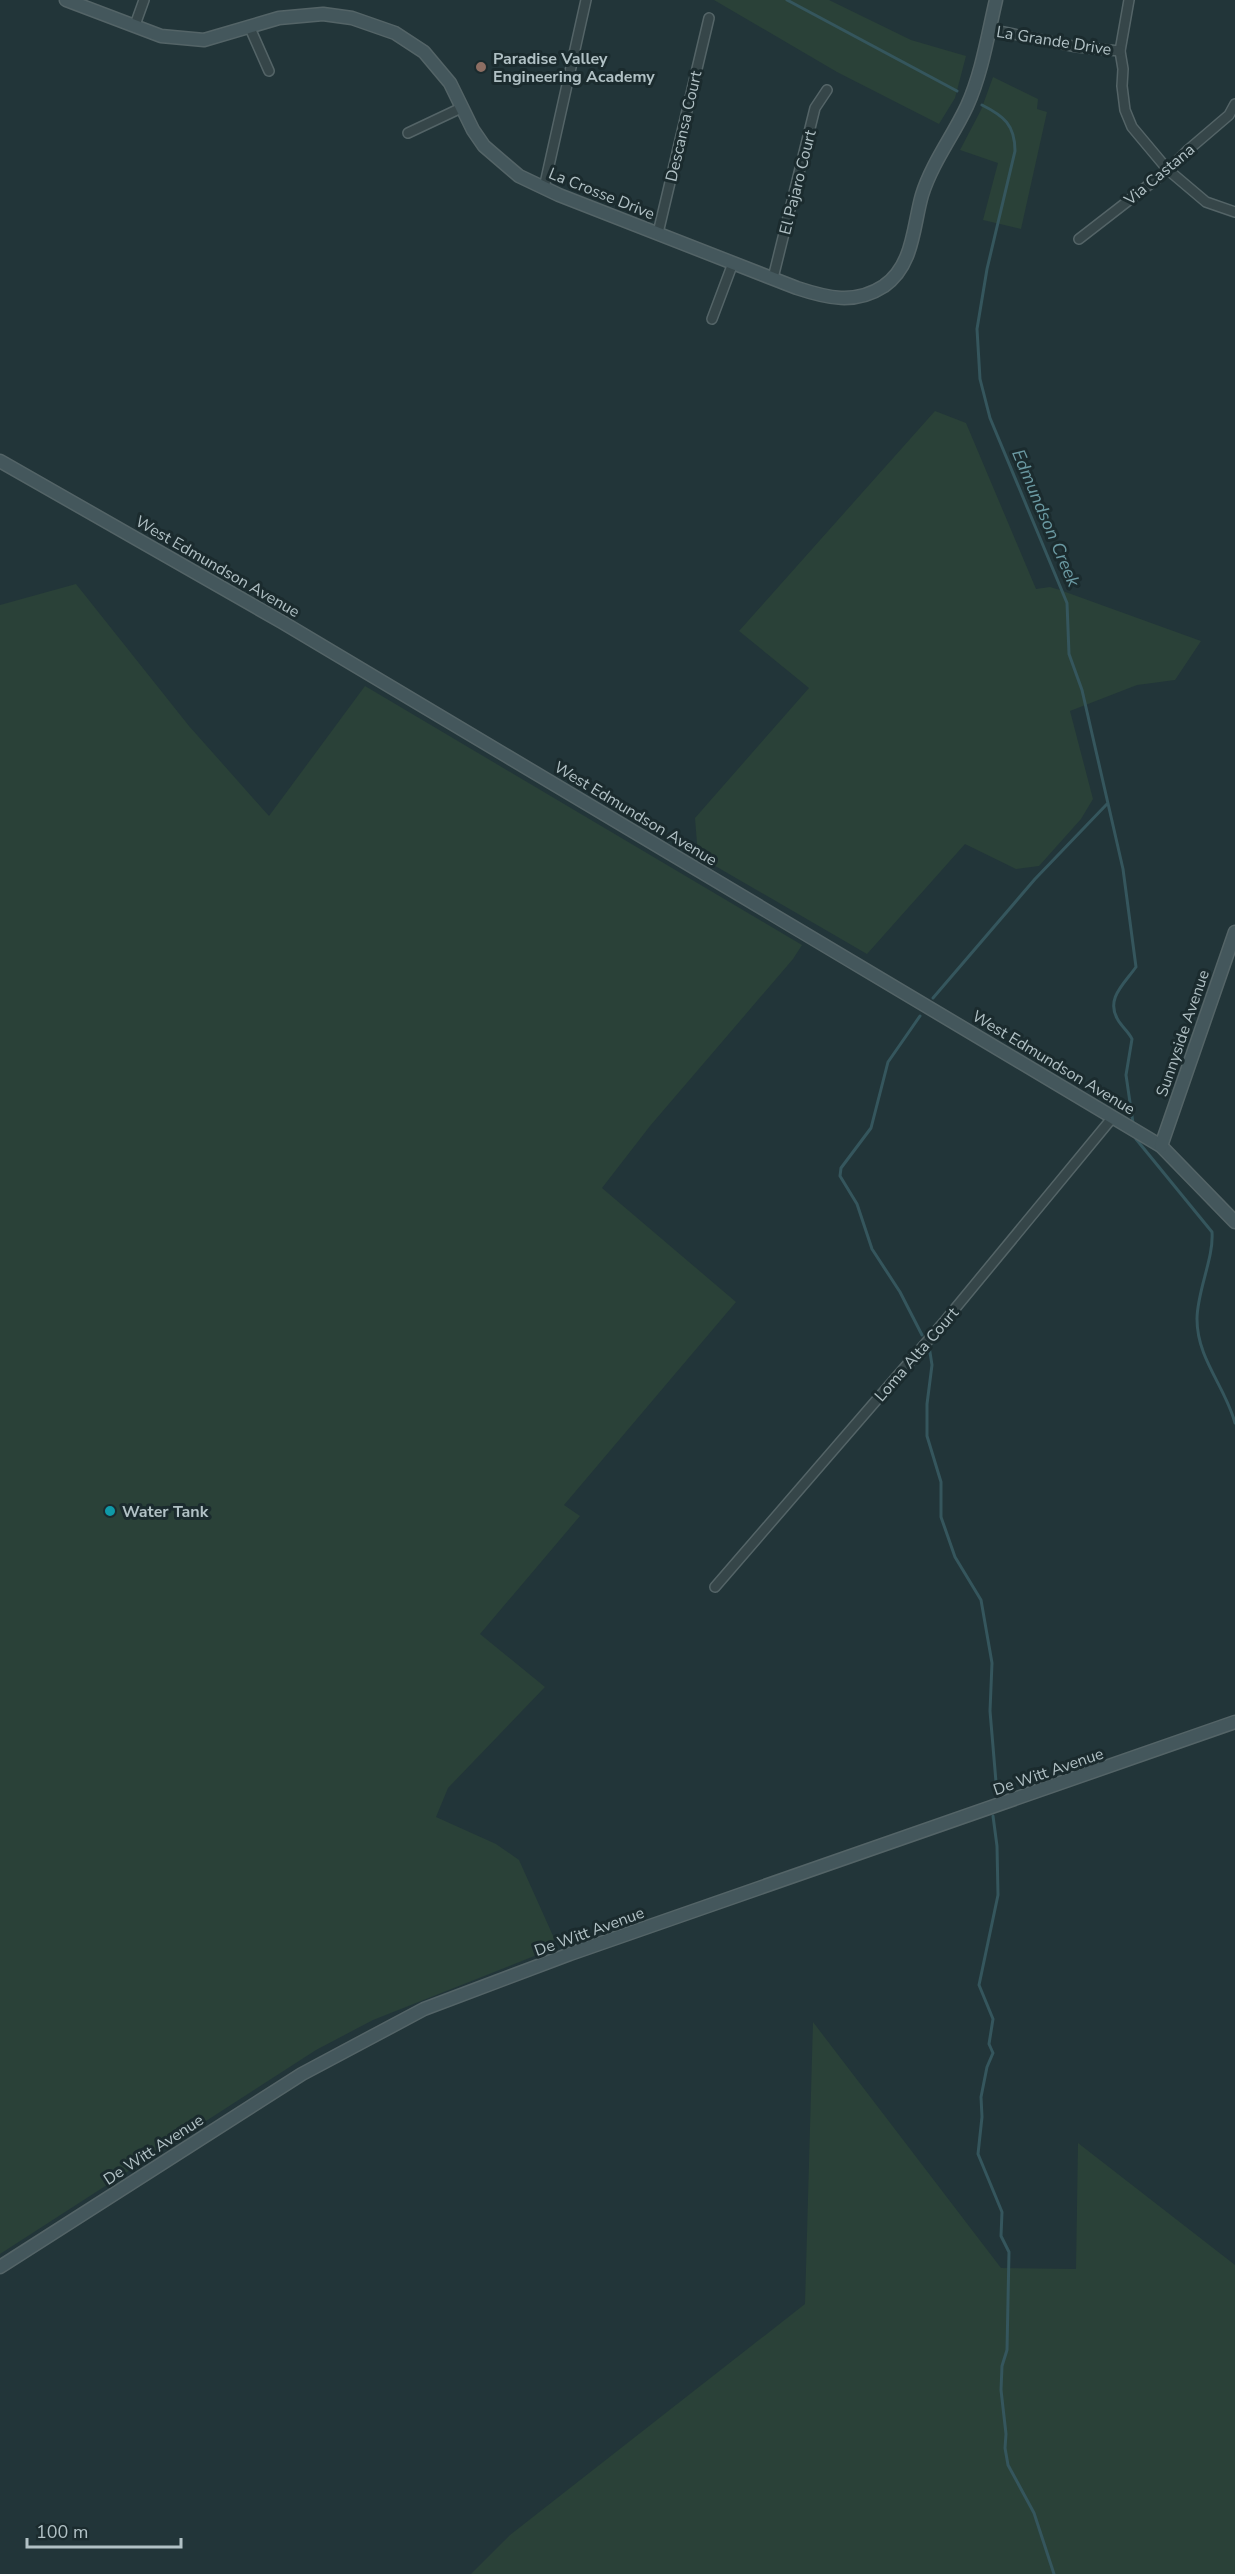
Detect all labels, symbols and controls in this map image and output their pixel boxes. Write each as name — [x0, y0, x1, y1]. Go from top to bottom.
street label: La Grande Drive — [995, 21, 1113, 61]
place label: Paradise Valley Engineering Academy — [493, 48, 655, 88]
marker: Paradise Valley Engineering Academy — [474, 60, 488, 74]
street label: Descansa Court — [661, 68, 708, 184]
street label: El Pajaro Court — [774, 127, 822, 237]
street label: Via Castana — [1119, 139, 1199, 211]
street label: La Crosse Drive — [545, 163, 658, 225]
water label: Edmundson Creek — [1006, 446, 1086, 591]
street label: West Edmundson Avenue — [131, 511, 304, 623]
street label: West Edmundson Avenue — [550, 756, 721, 871]
street label: Sunnyside Avenue — [1151, 967, 1215, 1100]
street label: West Edmundson Avenue — [968, 1005, 1139, 1120]
street label: Loma Alta Court — [870, 1303, 964, 1406]
place label: Water Tank — [122, 1501, 209, 1523]
marker: Water Tank — [103, 1504, 117, 1518]
street label: De Witt Avenue — [990, 1743, 1106, 1801]
street label: De Witt Avenue — [531, 1902, 647, 1962]
street label: De Witt Avenue — [99, 2109, 208, 2190]
scale bar — [27, 2511, 182, 2549]
text: 100 m — [36, 2520, 88, 2544]

